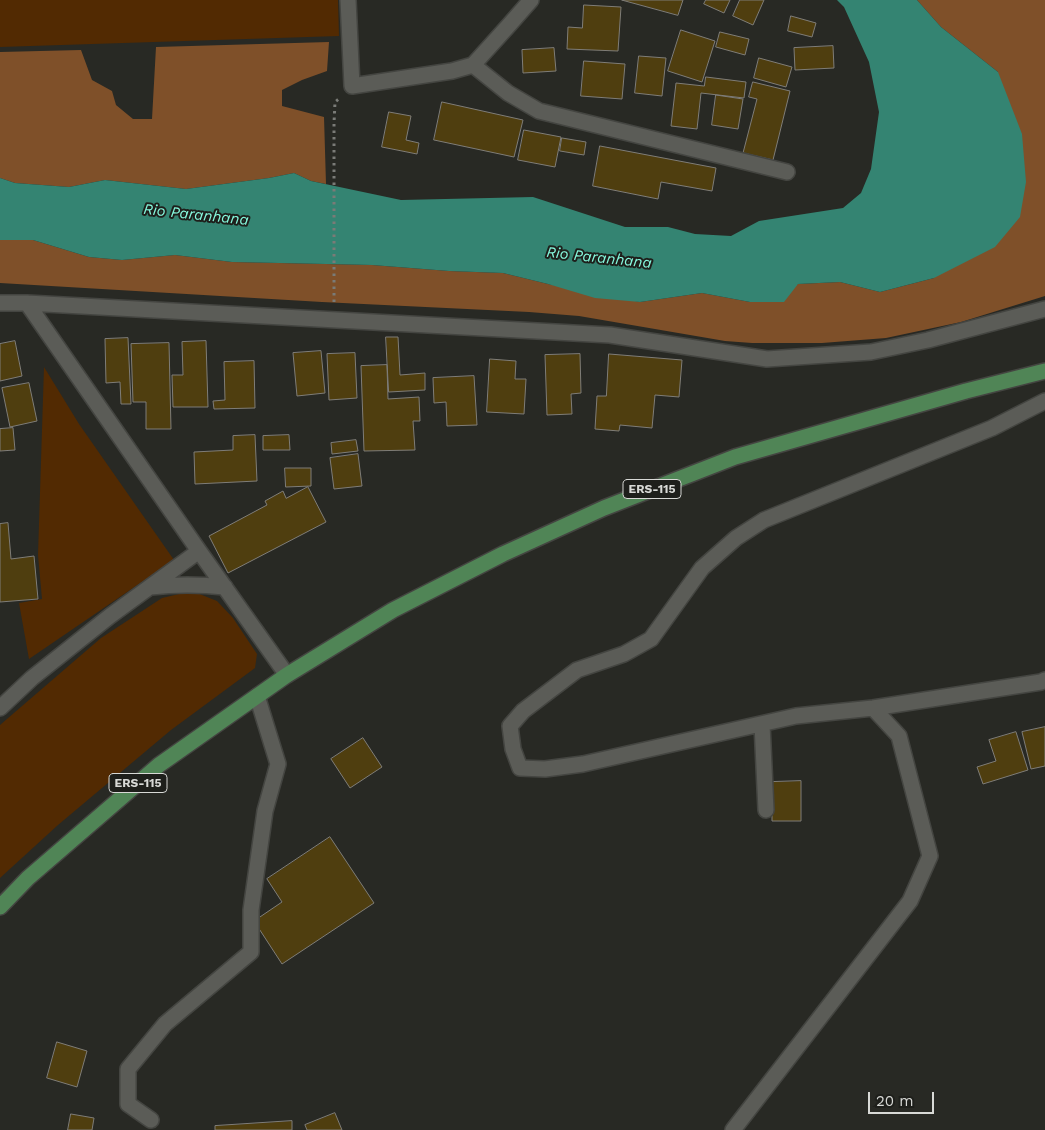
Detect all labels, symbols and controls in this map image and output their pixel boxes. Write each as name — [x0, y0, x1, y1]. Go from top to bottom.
water label: Rio Paranhana — [142, 201, 250, 229]
water label: Rio Paranhana — [545, 244, 653, 272]
road number: ERS-115 — [623, 479, 681, 498]
road number: ERS-115 — [109, 774, 167, 792]
scale bar — [870, 1082, 936, 1114]
text: 20 m — [876, 1092, 914, 1110]

